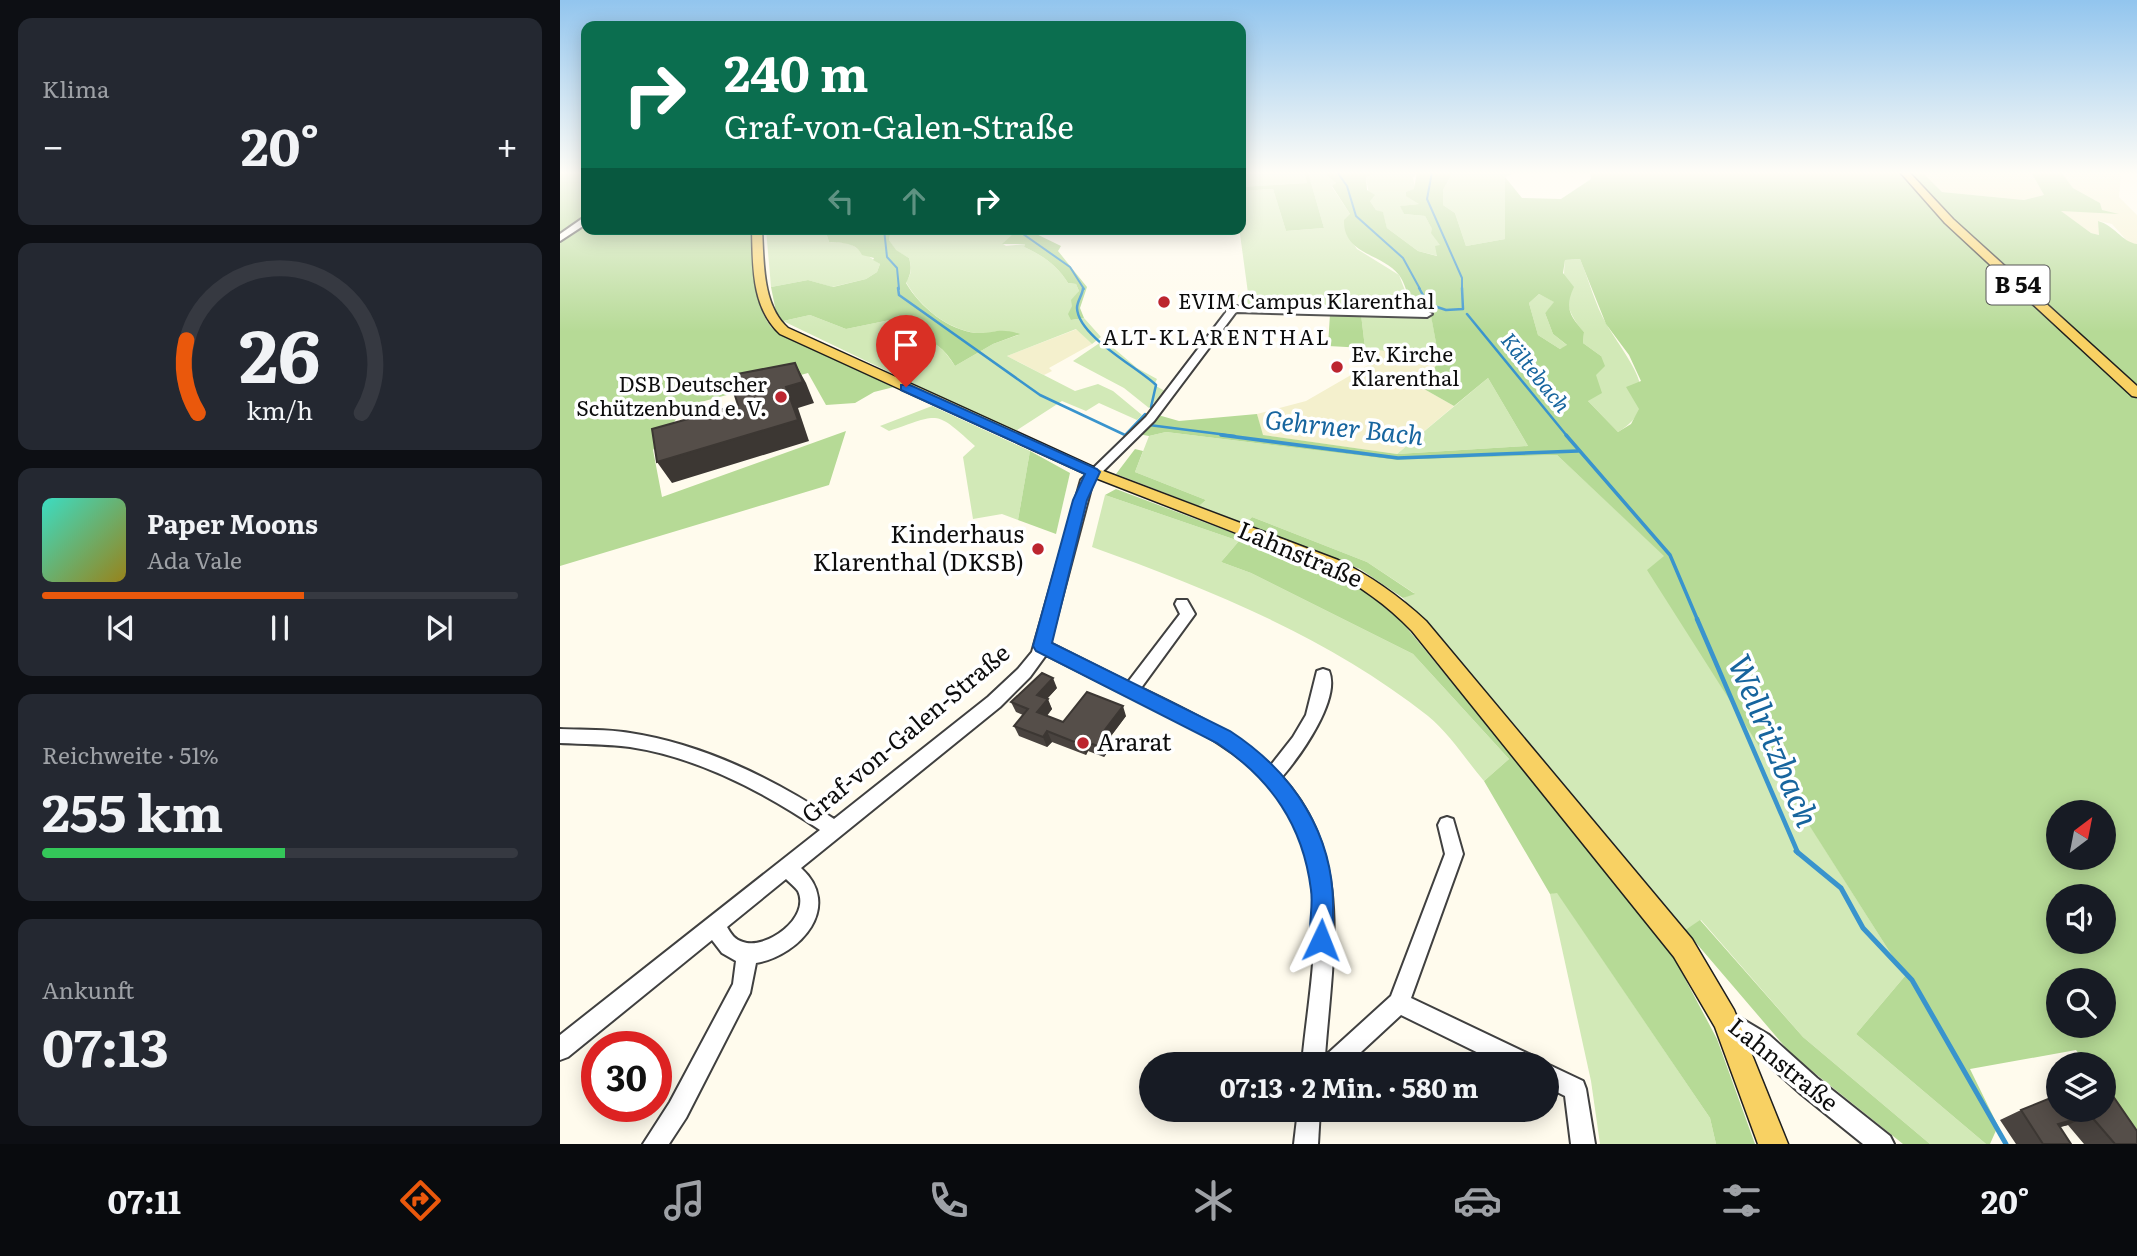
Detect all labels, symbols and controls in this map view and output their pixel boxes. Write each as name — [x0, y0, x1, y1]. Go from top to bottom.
text: 240 m — [724, 34, 869, 107]
icon: right — [609, 49, 700, 140]
text: Klima — [42, 71, 109, 105]
text: Graf-von-Galen-Straße — [724, 101, 1074, 149]
text: 20° — [241, 105, 319, 182]
text: − — [42, 115, 64, 172]
text: + — [496, 115, 518, 172]
icon: left — [822, 182, 860, 220]
icon: ahead — [895, 182, 933, 220]
icon: right — [968, 182, 1006, 220]
road number: B 54 — [1986, 266, 2050, 304]
place label: EVIM Campus Klarenthal — [1178, 284, 1435, 315]
marker: EVIM Campus Klarenthal — [1156, 294, 1172, 310]
text: 26 — [239, 297, 321, 405]
pin — [876, 315, 936, 387]
district label: ALT-KLARENTHAL — [1103, 320, 1331, 351]
water label: Kältebach — [1495, 325, 1579, 419]
icon: arrive — [887, 326, 925, 364]
place label: Ev. Kirche Klarenthal — [1351, 337, 1459, 392]
marker: Ev. Kirche Klarenthal — [1329, 359, 1345, 375]
place label: DSB Deutscher Schützenbund e. V. — [576, 367, 767, 422]
marker: DSB Deutscher Schützenbund e. V. — [773, 389, 789, 405]
text: km/h — [247, 391, 313, 428]
water label: Gehrner Bach — [1263, 398, 1425, 453]
text: Paper Moons — [147, 503, 318, 542]
street label: Lahnstraße — [1233, 511, 1369, 595]
place label: Kinderhaus Klarenthal (DKSB) — [813, 515, 1024, 578]
marker: Kinderhaus Klarenthal (DKSB) — [1030, 541, 1046, 557]
text: Ada Vale — [147, 542, 242, 576]
icon: previous — [102, 609, 140, 647]
icon: pause — [261, 609, 299, 647]
icon: next — [420, 609, 458, 647]
street label: Graf-von-Galen-Straße — [793, 634, 1016, 830]
water label: Wellritzbach — [1718, 646, 1834, 834]
place label: Ararat — [1097, 723, 1172, 758]
marker: Ararat — [1075, 735, 1091, 751]
text: Reichweite · 51% — [42, 737, 219, 771]
text: 255 km — [42, 771, 223, 848]
north arrow — [2046, 800, 2116, 870]
map controls — [2046, 800, 2116, 1122]
button: sound — [2046, 884, 2116, 954]
position arrow — [1284, 903, 1358, 977]
button: search — [2046, 968, 2116, 1038]
text: Ankunft — [42, 972, 134, 1006]
text: 07:13 — [42, 1006, 169, 1083]
street label: Lahnstraße — [1722, 1008, 1847, 1118]
speed limit sign: 30 — [581, 1031, 672, 1122]
button: layers — [2046, 1052, 2116, 1122]
text: 07:13 · 2 Min. · 580 m — [1220, 1067, 1478, 1106]
text: 07:11 — [108, 1176, 181, 1224]
icon: directions — [396, 1176, 445, 1225]
icon: music — [660, 1176, 709, 1225]
icon: phone — [924, 1176, 973, 1225]
icon: climate — [1189, 1176, 1238, 1225]
icon: car — [1453, 1176, 1502, 1225]
icon: filters — [1717, 1176, 1766, 1225]
text: 20° — [1981, 1176, 2029, 1224]

